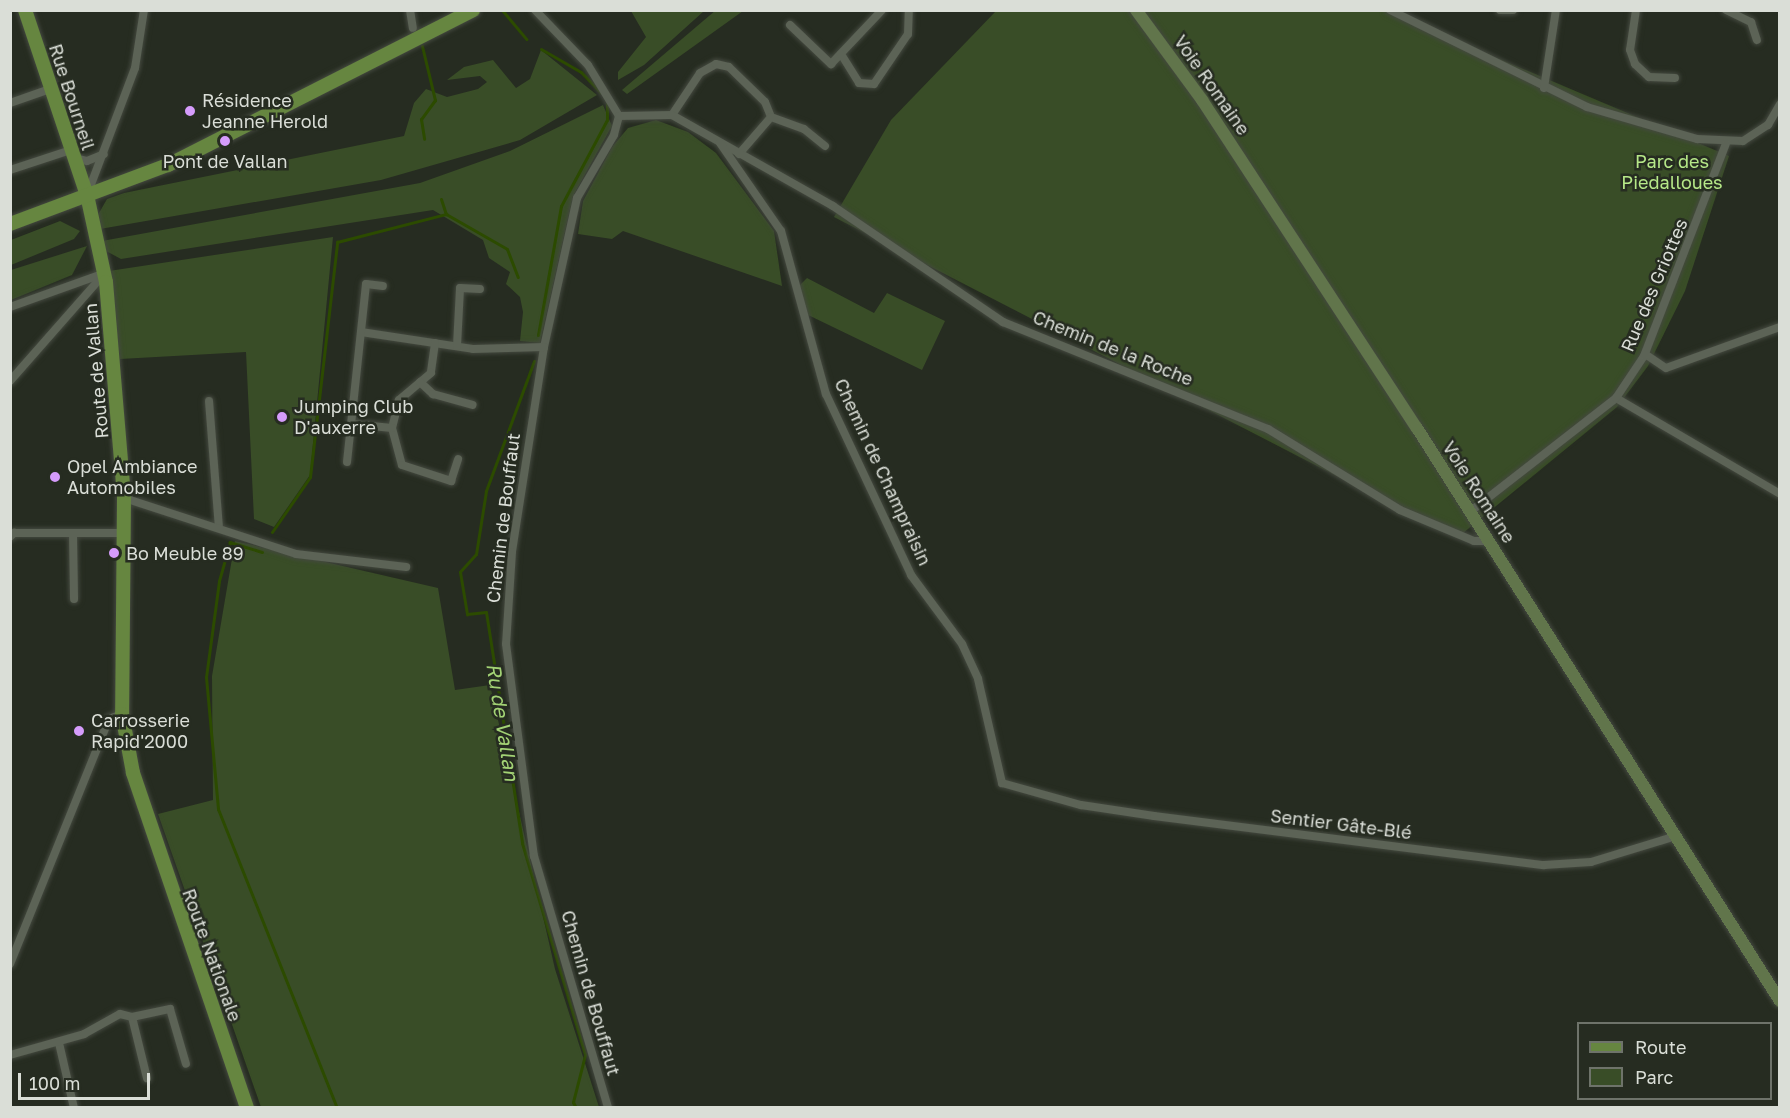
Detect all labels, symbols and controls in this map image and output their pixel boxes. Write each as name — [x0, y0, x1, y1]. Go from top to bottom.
street label: Voie Romaine — [1170, 31, 1254, 139]
street label: Rue Bourneil — [45, 41, 99, 153]
place label: Résidence Jeanne Herold — [202, 90, 328, 132]
marker: Résidence Jeanne Herold — [183, 104, 197, 118]
marker: Pont de Vallan — [218, 134, 232, 148]
place label: Pont de Vallan — [163, 150, 287, 172]
park label: Parc des Piedalloues — [1621, 151, 1723, 194]
street label: Rue des Griottes — [1616, 215, 1692, 355]
street label: Route de Vallan — [79, 302, 113, 440]
street label: Chemin de la Roche — [1030, 306, 1196, 390]
street label: Chemin de Champraisin — [830, 375, 936, 569]
place label: Jumping Club D'auxerre — [294, 396, 413, 438]
marker: Jumping Club D'auxerre — [275, 410, 289, 424]
street label: Chemin de Bouffaut — [482, 432, 524, 604]
street label: Voie Romaine — [1438, 437, 1520, 547]
place label: Opel Ambiance Automobiles — [67, 456, 197, 498]
marker: Opel Ambiance Automobiles — [48, 470, 62, 484]
place label: Bo Meuble 89 — [126, 542, 244, 564]
marker: Bo Meuble 89 — [107, 546, 121, 560]
water label: Ru de Vallan — [482, 661, 524, 783]
place label: Carrosserie Rapid'2000 — [91, 710, 190, 752]
marker: Carrosserie Rapid'2000 — [72, 724, 86, 738]
street label: Sentier Gâte-Blé — [1269, 805, 1413, 843]
street label: Route Nationale — [178, 886, 246, 1024]
street label: Chemin de Bouffaut — [557, 908, 625, 1078]
legend — [1577, 1022, 1772, 1100]
text: Route — [1635, 1036, 1686, 1058]
scale bar — [21, 1061, 153, 1099]
text: Parc — [1635, 1066, 1673, 1088]
text: 100 m — [29, 1072, 80, 1094]

